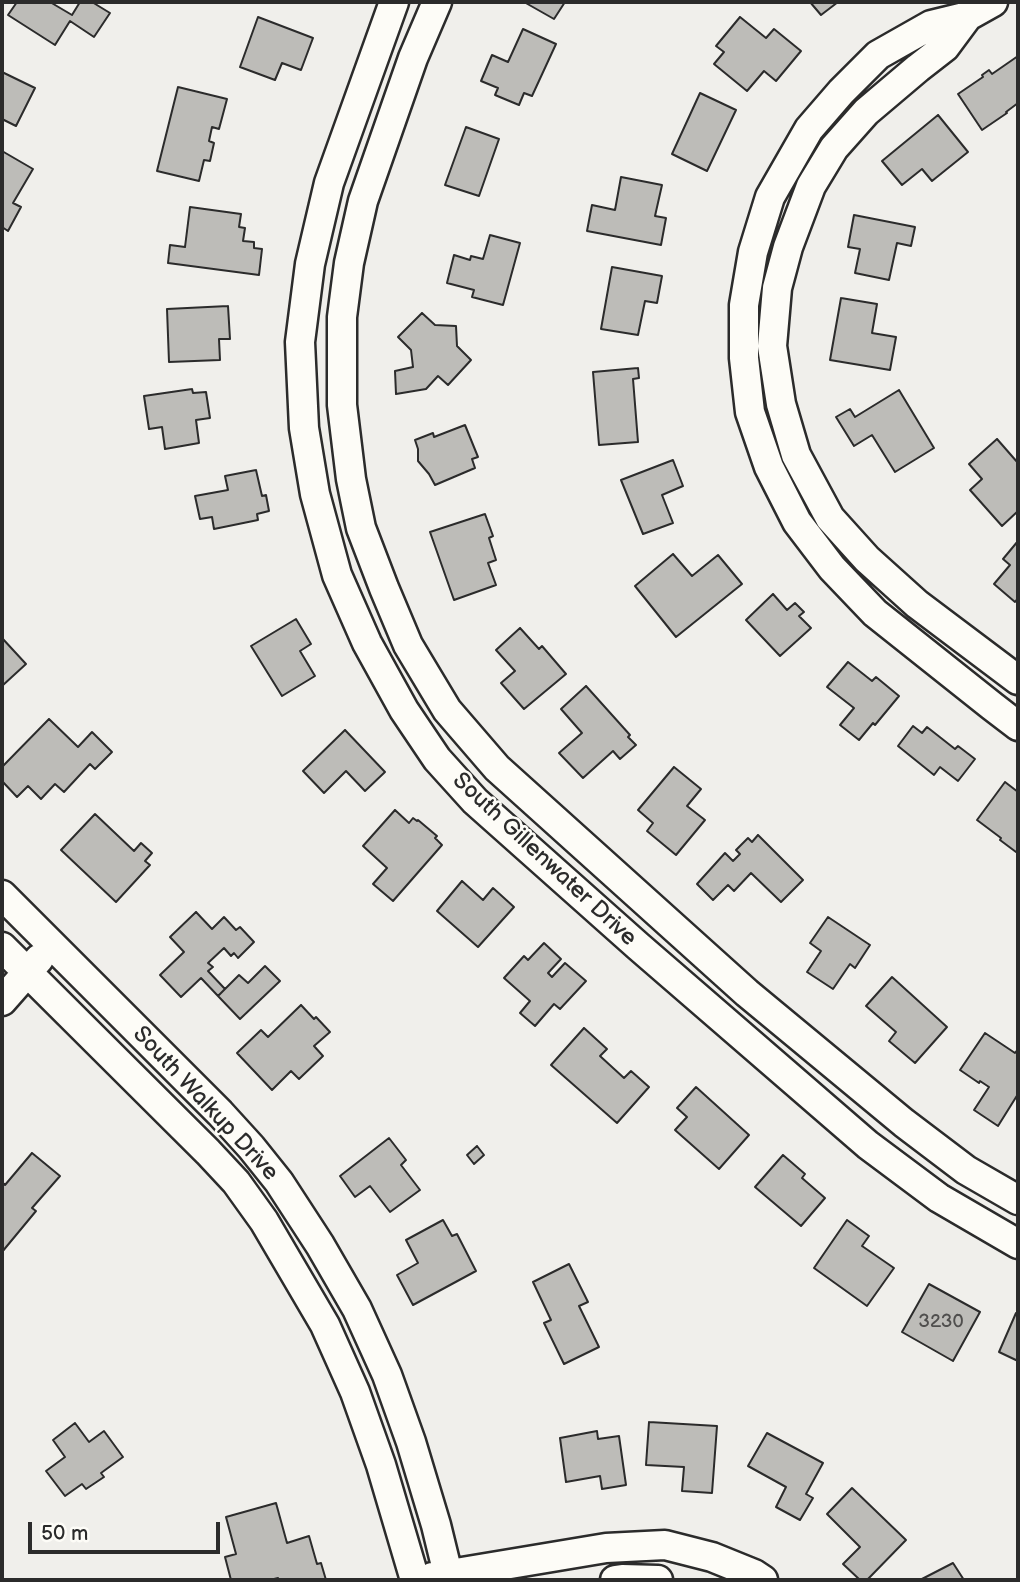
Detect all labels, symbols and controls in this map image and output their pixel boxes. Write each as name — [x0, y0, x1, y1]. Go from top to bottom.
street label: South Gillenwater Drive — [446, 768, 642, 952]
street label: South Walkup Drive — [126, 1021, 284, 1187]
house number: 3230 — [918, 1311, 964, 1333]
scale bar — [32, 1508, 224, 1552]
text: 50 m — [41, 1521, 88, 1546]

